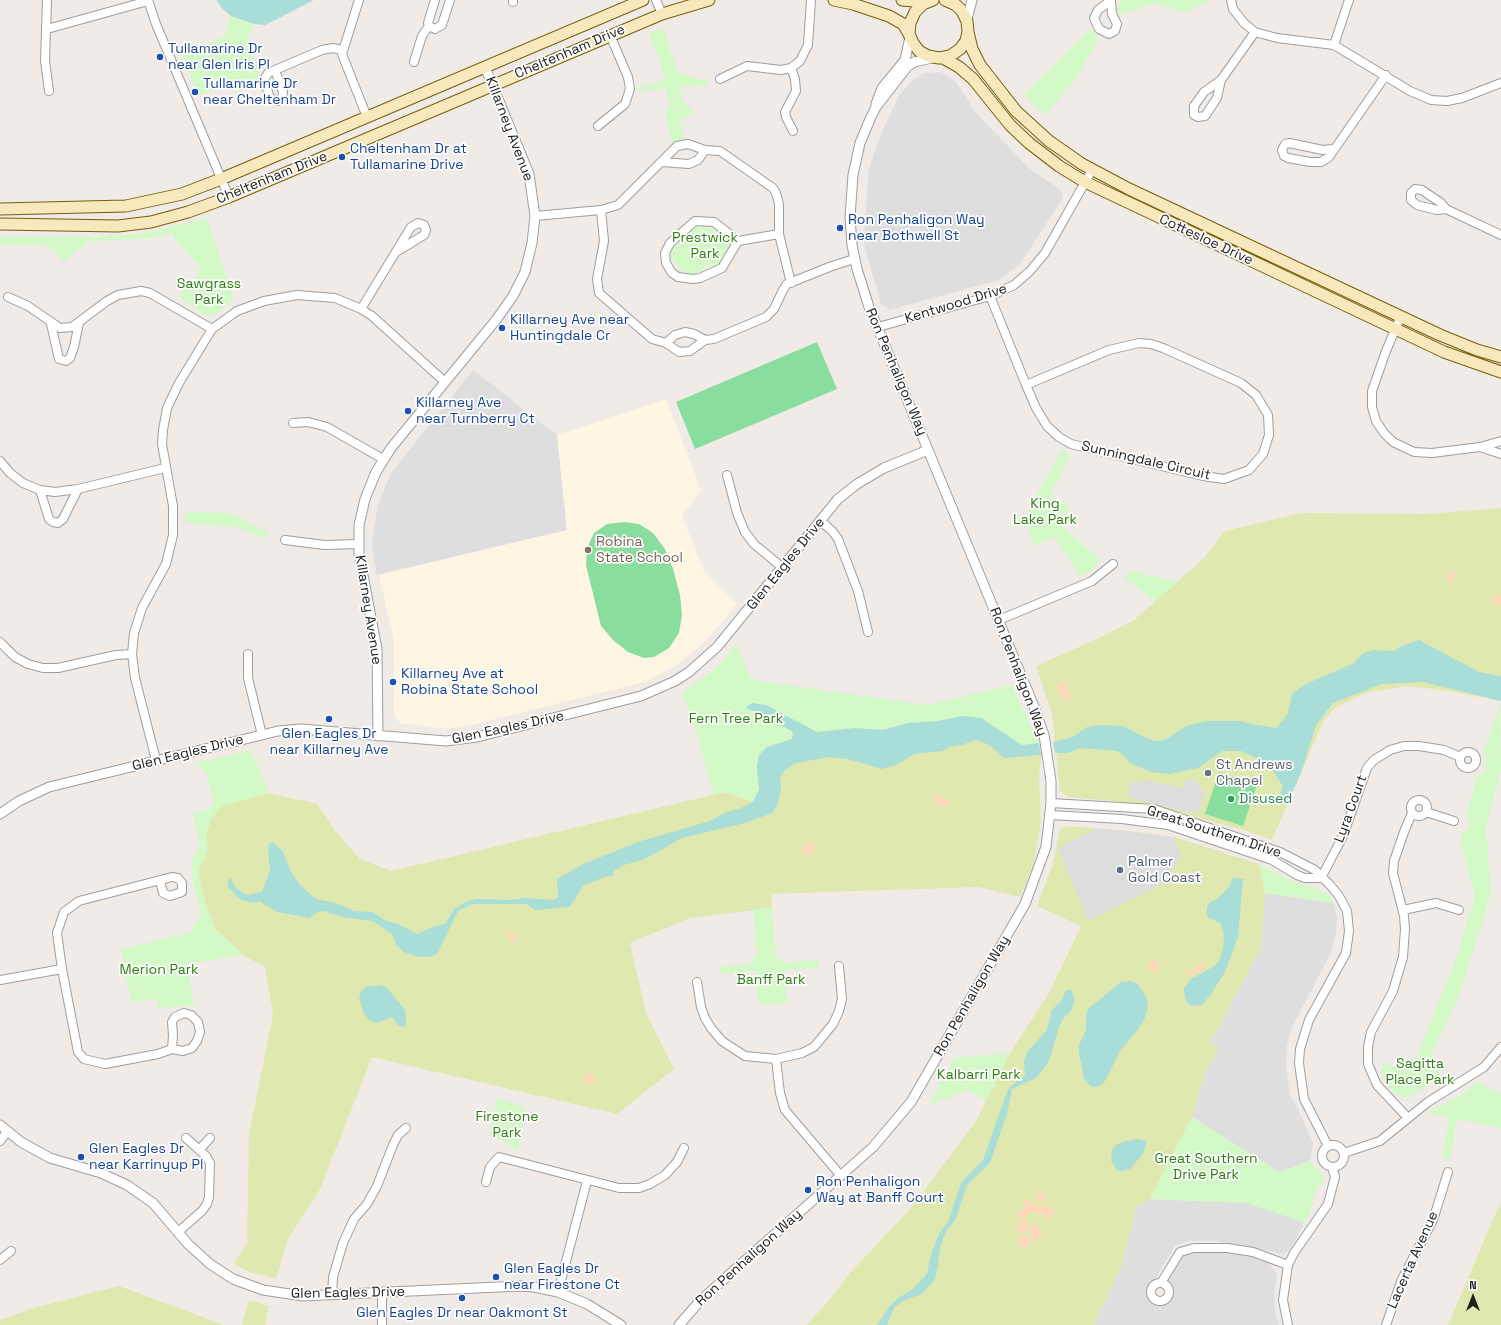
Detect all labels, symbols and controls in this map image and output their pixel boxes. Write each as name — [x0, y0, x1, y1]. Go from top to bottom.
street label: Cheltenham Drive — [512, 21, 628, 83]
place label: Tullamarine Dr near Glen Iris Pl — [168, 41, 270, 74]
marker: Tullamarine Dr near Glen Iris Pl — [155, 52, 165, 62]
street label: Killarney Avenue — [481, 74, 537, 184]
place label: Tullamarine Dr near Cheltenham Dr — [203, 76, 336, 108]
marker: Tullamarine Dr near Cheltenham Dr — [190, 87, 200, 97]
place label: Cheltenham Dr at Tullamarine Drive — [350, 141, 467, 174]
street label: Cheltenham Drive — [214, 148, 330, 208]
marker: Cheltenham Dr at Tullamarine Drive — [337, 152, 347, 162]
street label: Cottesloe Drive — [1156, 211, 1256, 269]
place label: Ron Penhaligon Way near Bothwell St — [848, 212, 985, 244]
marker: Ron Penhaligon Way near Bothwell St — [835, 223, 845, 233]
park label: Prestwick Park — [672, 230, 738, 262]
park label: Sawgrass Park — [177, 276, 241, 308]
street label: Kentwood Drive — [903, 280, 1009, 328]
street label: Ron Penhaligon Way — [862, 306, 930, 438]
place label: Killarney Ave near Huntingdale Cr — [510, 312, 629, 344]
marker: Killarney Ave near Huntingdale Cr — [497, 323, 507, 333]
place label: Killarney Ave near Turnberry Ct — [416, 395, 535, 428]
marker: Killarney Ave near Turnberry Ct — [403, 406, 413, 416]
street label: Sunningdale Circuit — [1080, 438, 1212, 484]
park label: King Lake Park — [1013, 496, 1077, 528]
street label: Glen Eagles Drive — [744, 514, 828, 614]
place label: Robina State School — [596, 534, 683, 566]
marker: Robina State School — [583, 545, 593, 555]
street label: Killarney Avenue — [351, 554, 385, 666]
street label: Ron Penhaligon Way — [986, 605, 1050, 739]
place label: Killarney Ave at Robina State School — [401, 666, 538, 698]
marker: Killarney Ave at Robina State School — [388, 677, 398, 687]
street label: Glen Eagles Drive — [450, 708, 566, 748]
park label: Fern Tree Park — [689, 711, 783, 727]
marker: Glen Eagles Dr near Killarney Ave — [324, 714, 334, 724]
place label: Glen Eagles Dr near Killarney Ave — [269, 726, 389, 758]
street label: Glen Eagles Drive — [131, 731, 245, 775]
place label: St Andrews Chapel — [1216, 757, 1293, 790]
marker: St Andrews Chapel — [1203, 768, 1213, 778]
street label: Lyra Court — [1331, 773, 1371, 845]
place label: Disused — [1239, 791, 1292, 807]
marker: Disused — [1226, 794, 1236, 804]
street label: Great Southern Drive — [1145, 802, 1283, 862]
place label: Palmer Gold Coast — [1128, 854, 1201, 886]
marker: Palmer Gold Coast — [1115, 865, 1125, 875]
street label: Ron Penhaligon Way — [931, 933, 1013, 1059]
park label: Merion Park — [119, 962, 199, 978]
park label: Banff Park — [736, 972, 806, 988]
park label: Sagitta Place Park — [1385, 1056, 1455, 1088]
park label: Kalbarri Park — [937, 1067, 1021, 1083]
park label: Firestone Park — [475, 1109, 539, 1142]
place label: Glen Eagles Dr near Karrinyup Pl — [89, 1141, 203, 1174]
park label: Great Southern Drive Park — [1154, 1151, 1258, 1184]
marker: Glen Eagles Dr near Karrinyup Pl — [76, 1152, 86, 1162]
place label: Ron Penhaligon Way at Banff Court — [816, 1174, 944, 1206]
marker: Ron Penhaligon Way at Banff Court — [803, 1185, 813, 1195]
street label: Ron Penhaligon Way — [693, 1206, 805, 1310]
street label: Lacerta Avenue — [1384, 1209, 1442, 1311]
place label: Glen Eagles Dr near Firestone Ct — [504, 1261, 620, 1294]
marker: Glen Eagles Dr near Firestone Ct — [491, 1272, 501, 1282]
north arrow — [1453, 1277, 1493, 1317]
text: N — [1469, 1278, 1477, 1292]
street label: Glen Eagles Drive — [291, 1284, 405, 1302]
marker: Glen Eagles Dr near Oakmont St — [457, 1293, 467, 1303]
place label: Glen Eagles Dr near Oakmont St — [356, 1305, 568, 1321]

